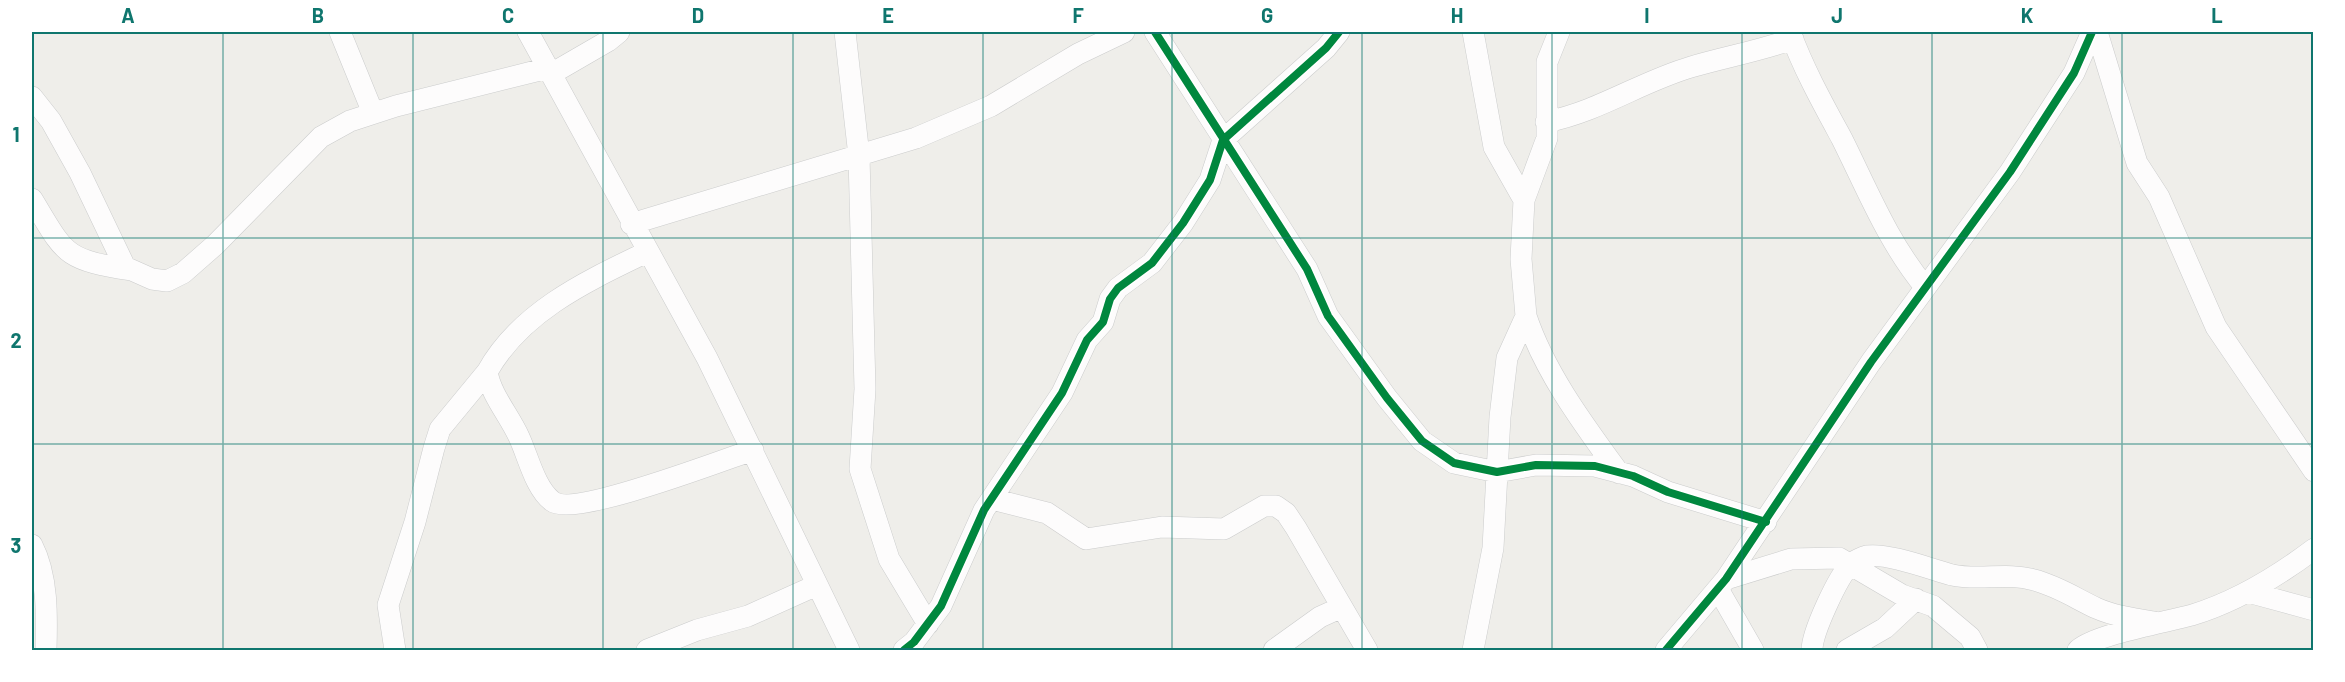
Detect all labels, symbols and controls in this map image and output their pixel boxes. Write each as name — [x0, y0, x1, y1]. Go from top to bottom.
text: A — [121, 3, 135, 27]
text: B — [312, 3, 324, 27]
text: C — [502, 3, 514, 27]
text: D — [692, 3, 704, 27]
text: E — [882, 3, 894, 27]
text: F — [1072, 3, 1084, 27]
text: G — [1261, 3, 1273, 27]
text: H — [1451, 3, 1463, 27]
text: I — [1644, 3, 1650, 27]
text: J — [1831, 3, 1843, 27]
text: K — [2021, 3, 2034, 27]
text: L — [2211, 3, 2223, 27]
text: 1 — [12, 122, 20, 146]
text: 2 — [10, 328, 22, 352]
text: 3 — [11, 533, 21, 557]

